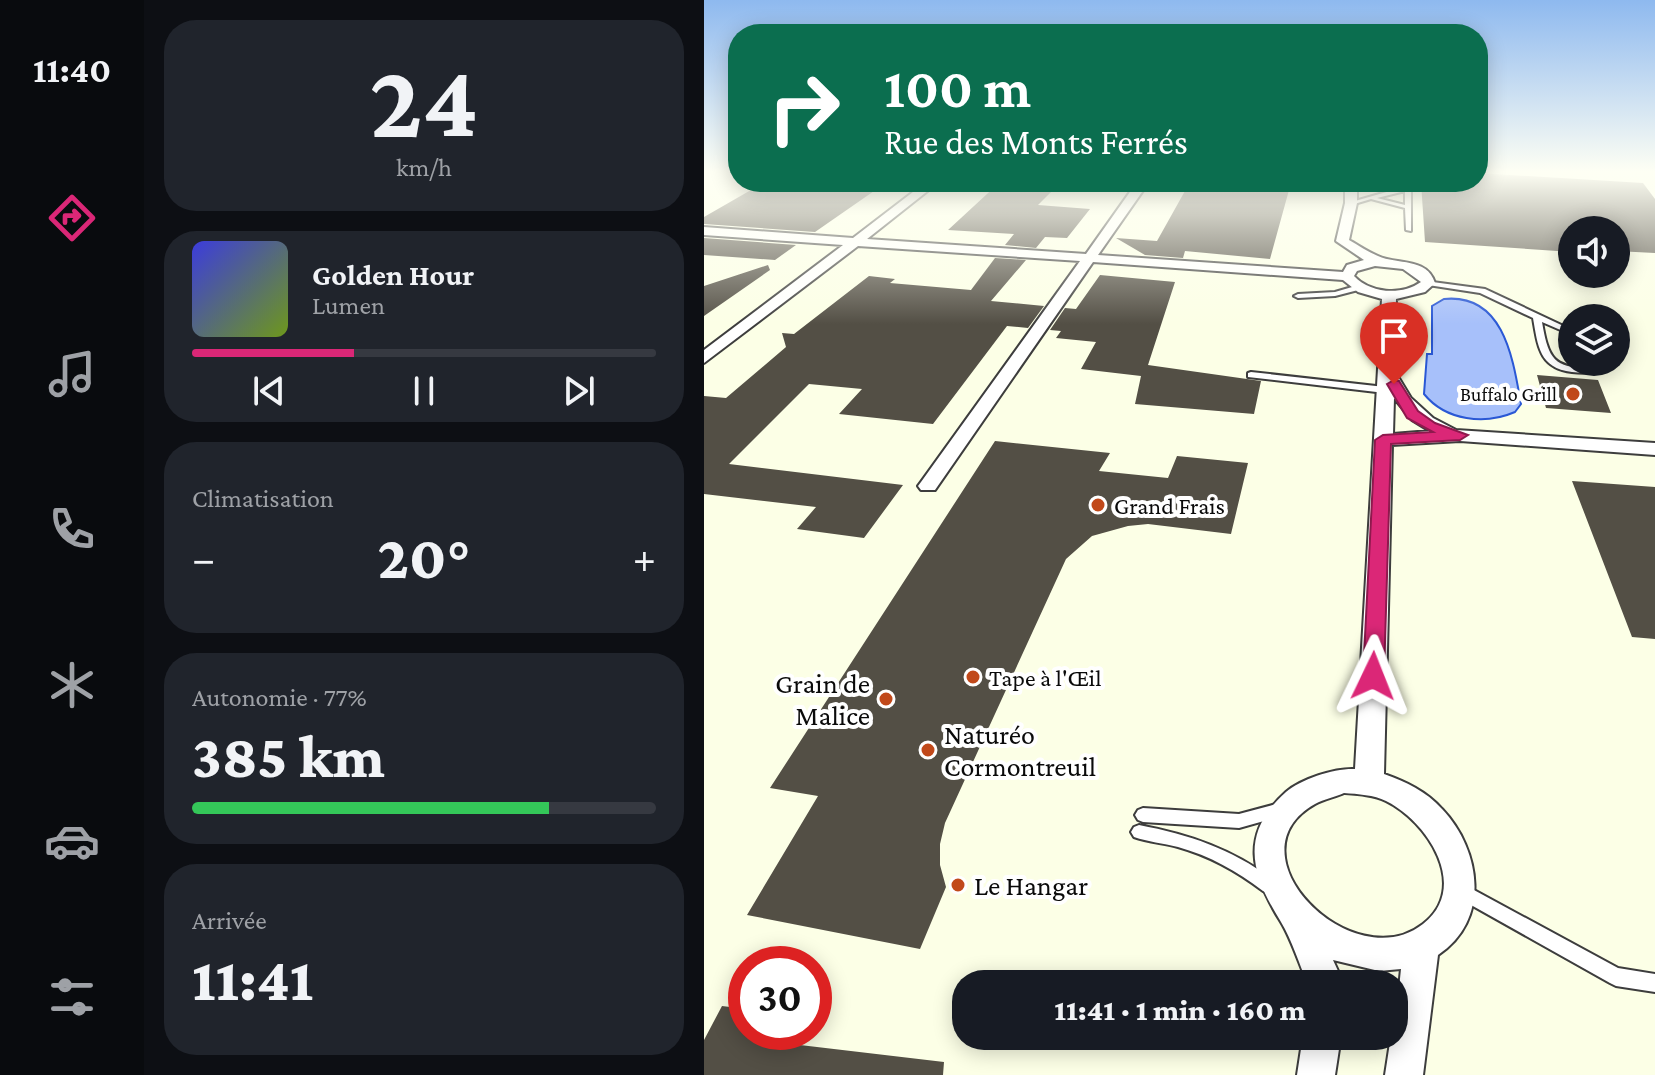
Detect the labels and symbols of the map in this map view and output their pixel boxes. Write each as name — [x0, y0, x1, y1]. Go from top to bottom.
pin — [1360, 302, 1428, 384]
place label: Buffalo Grill — [1460, 383, 1557, 405]
marker: Buffalo Grill — [1564, 385, 1582, 403]
place label: Grand Frais — [1114, 492, 1225, 519]
marker: Grand Frais — [1089, 496, 1107, 514]
position arrow — [1331, 634, 1415, 718]
place label: Tape à l'Œil — [989, 664, 1101, 691]
place label: Grain de Malice — [775, 668, 870, 731]
marker: Tape à l'Œil — [964, 668, 982, 686]
marker: Grain de Malice — [877, 690, 895, 708]
place label: Naturéo Cormontreuil — [944, 719, 1096, 782]
marker: Naturéo Cormontreuil — [919, 741, 937, 759]
place label: Le Hangar — [974, 870, 1088, 901]
marker: Le Hangar — [949, 876, 967, 894]
speed limit sign: 30 — [728, 946, 832, 1050]

